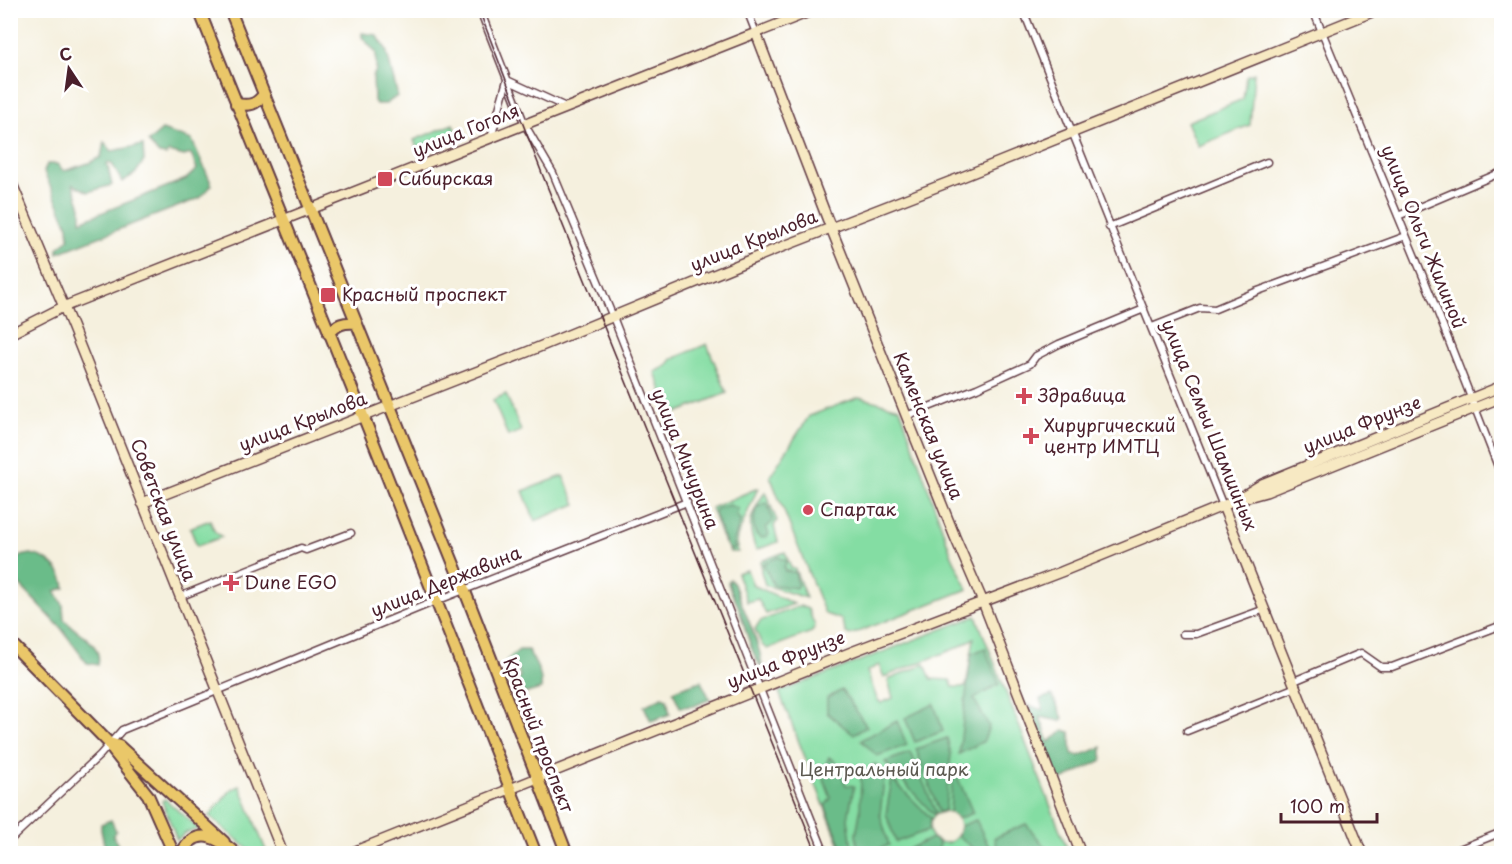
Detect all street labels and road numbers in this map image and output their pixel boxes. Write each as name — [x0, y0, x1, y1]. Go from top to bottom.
street label: улица Гоголя — [408, 96, 523, 163]
street label: улица Ольги Жилиной — [1375, 140, 1474, 332]
street label: улица Крылова — [686, 201, 822, 277]
street label: улица Семьи Шамшиных — [1156, 315, 1265, 534]
street label: Каменская улица — [887, 348, 972, 504]
street label: улица Крылова — [235, 383, 371, 457]
street label: улица Мичурина — [646, 384, 727, 534]
street label: улица Фрунзе — [1298, 388, 1424, 460]
street label: Советская улица — [125, 434, 204, 585]
street label: улица Державина — [366, 538, 525, 623]
street label: улица Фрунзе — [722, 623, 848, 695]
street label: Красный проспект — [497, 653, 582, 816]

